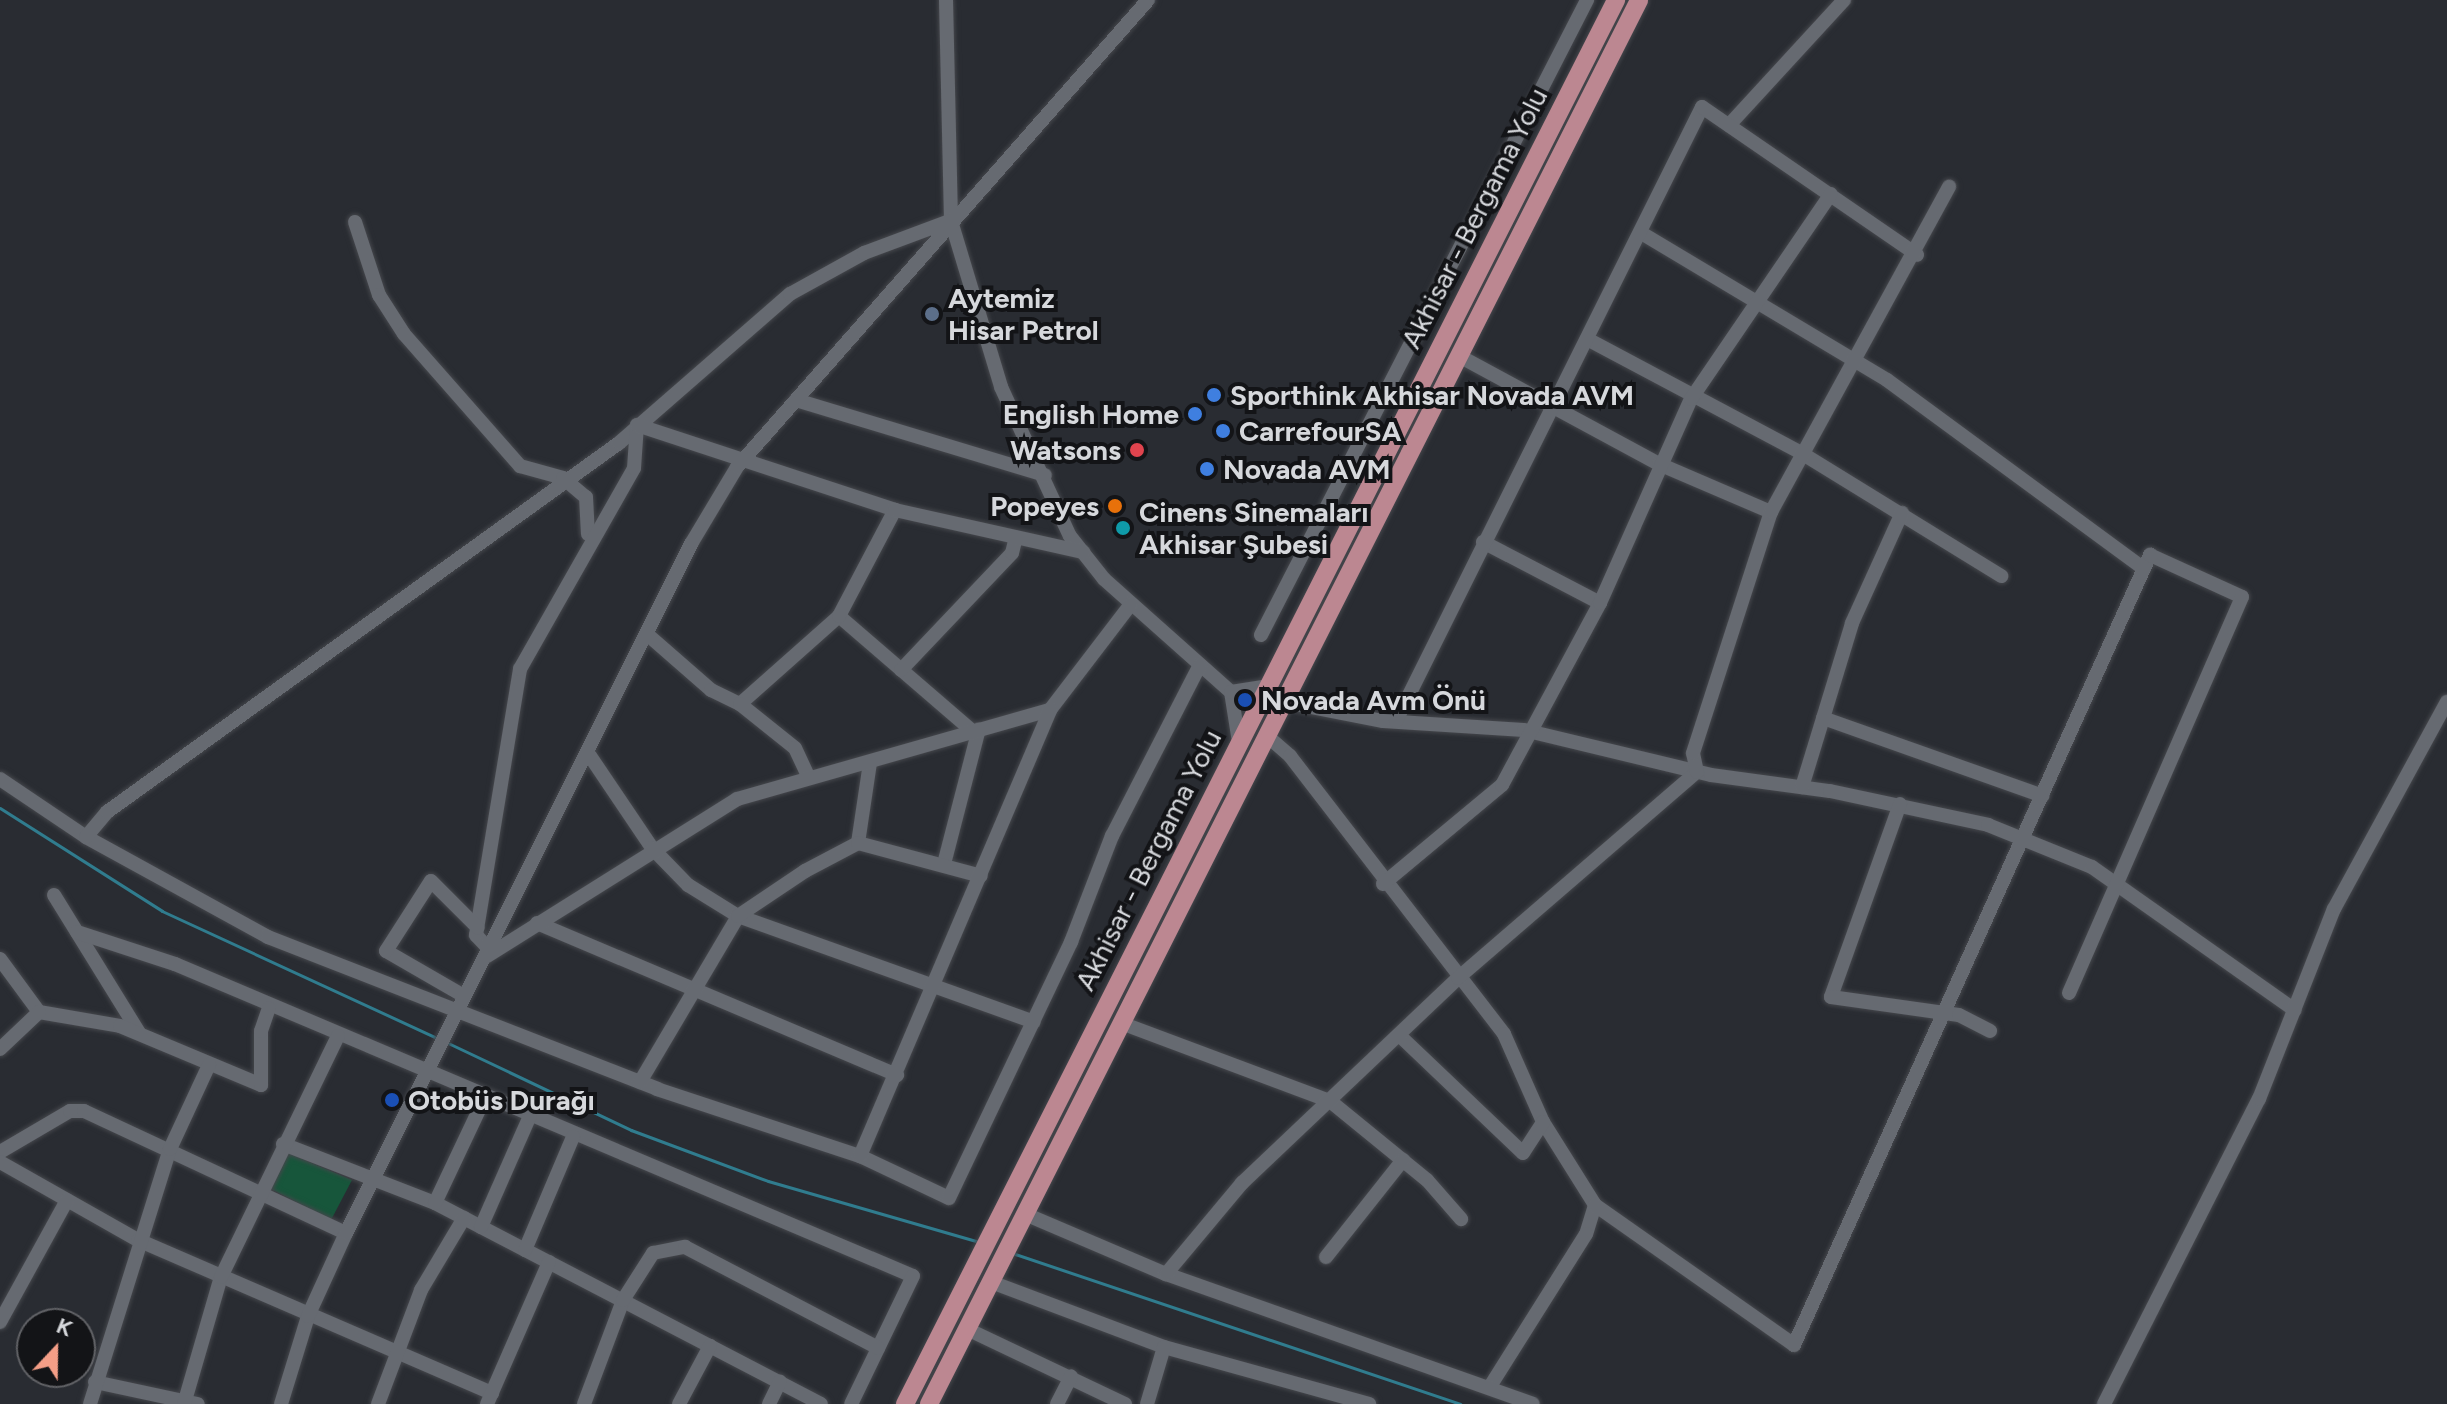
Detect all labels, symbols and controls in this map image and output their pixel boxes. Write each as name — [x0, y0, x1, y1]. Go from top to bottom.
street label: Akhisar - Bergama Yolu — [1394, 82, 1554, 354]
place label: Aytemiz Hisar Petrol — [948, 281, 1099, 347]
marker: Aytemiz Hisar Petrol — [923, 305, 941, 323]
place label: Sporthink Akhisar Novada AVM — [1230, 378, 1634, 412]
marker: Sporthink Akhisar Novada AVM — [1205, 386, 1223, 404]
place label: English Home — [1003, 397, 1179, 431]
marker: English Home — [1186, 405, 1204, 423]
place label: CarrefourSA — [1239, 414, 1401, 448]
marker: CarrefourSA — [1214, 422, 1232, 440]
place label: Watsons — [1010, 433, 1121, 467]
marker: Watsons — [1128, 441, 1146, 459]
place label: Novada AVM — [1223, 452, 1391, 486]
marker: Novada AVM — [1198, 460, 1216, 478]
place label: Popeyes — [990, 489, 1099, 523]
place label: Cinens Sinemaları Akhisar Şubesi — [1139, 495, 1369, 561]
marker: Popeyes — [1106, 497, 1124, 515]
marker: Cinens Sinemaları Akhisar Şubesi — [1114, 519, 1132, 537]
place label: Novada Avm Önü — [1261, 683, 1486, 717]
marker: Novada Avm Önü — [1236, 691, 1254, 709]
street label: Akhisar - Bergama Yolu — [1068, 724, 1228, 996]
place label: Otobüs Durağı — [408, 1083, 595, 1117]
marker: Otobüs Durağı — [383, 1091, 401, 1109]
north arrow — [16, 1308, 96, 1388]
text: K — [53, 1312, 76, 1342]

